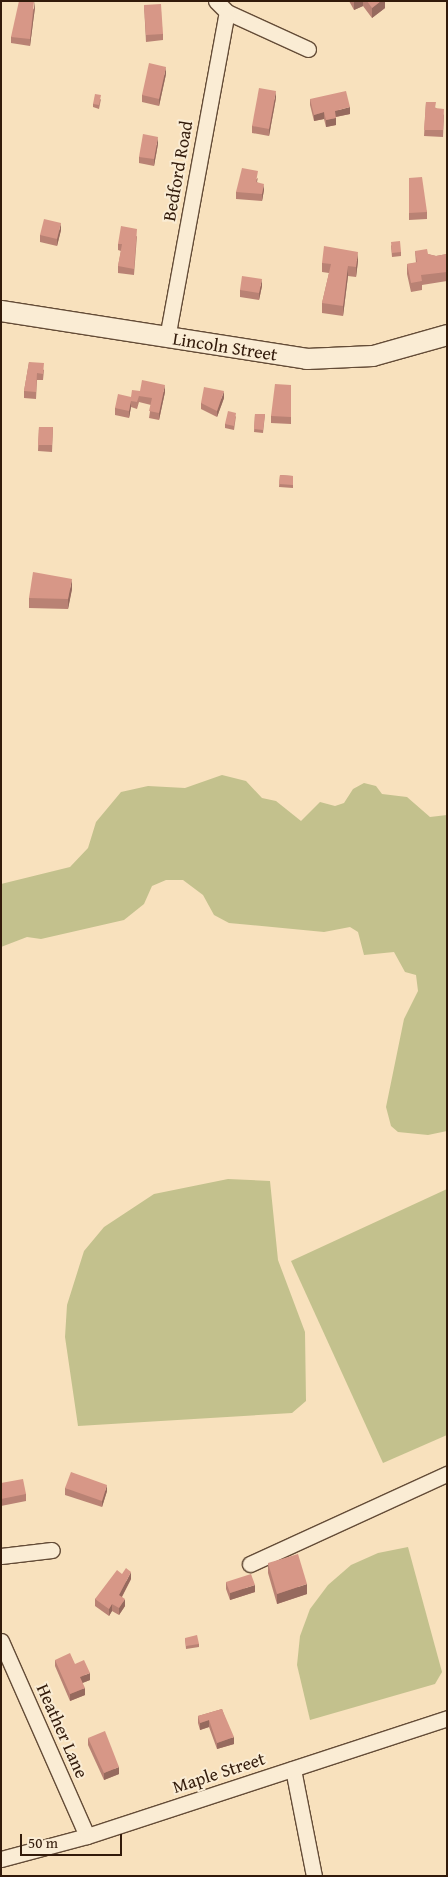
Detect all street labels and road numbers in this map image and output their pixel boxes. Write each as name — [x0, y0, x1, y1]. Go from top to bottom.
street label: Bedford Road — [159, 119, 197, 223]
street label: Lincoln Street — [171, 328, 279, 366]
street label: Heather Lane — [32, 1680, 92, 1782]
street label: Maple Street — [170, 1748, 268, 1798]

